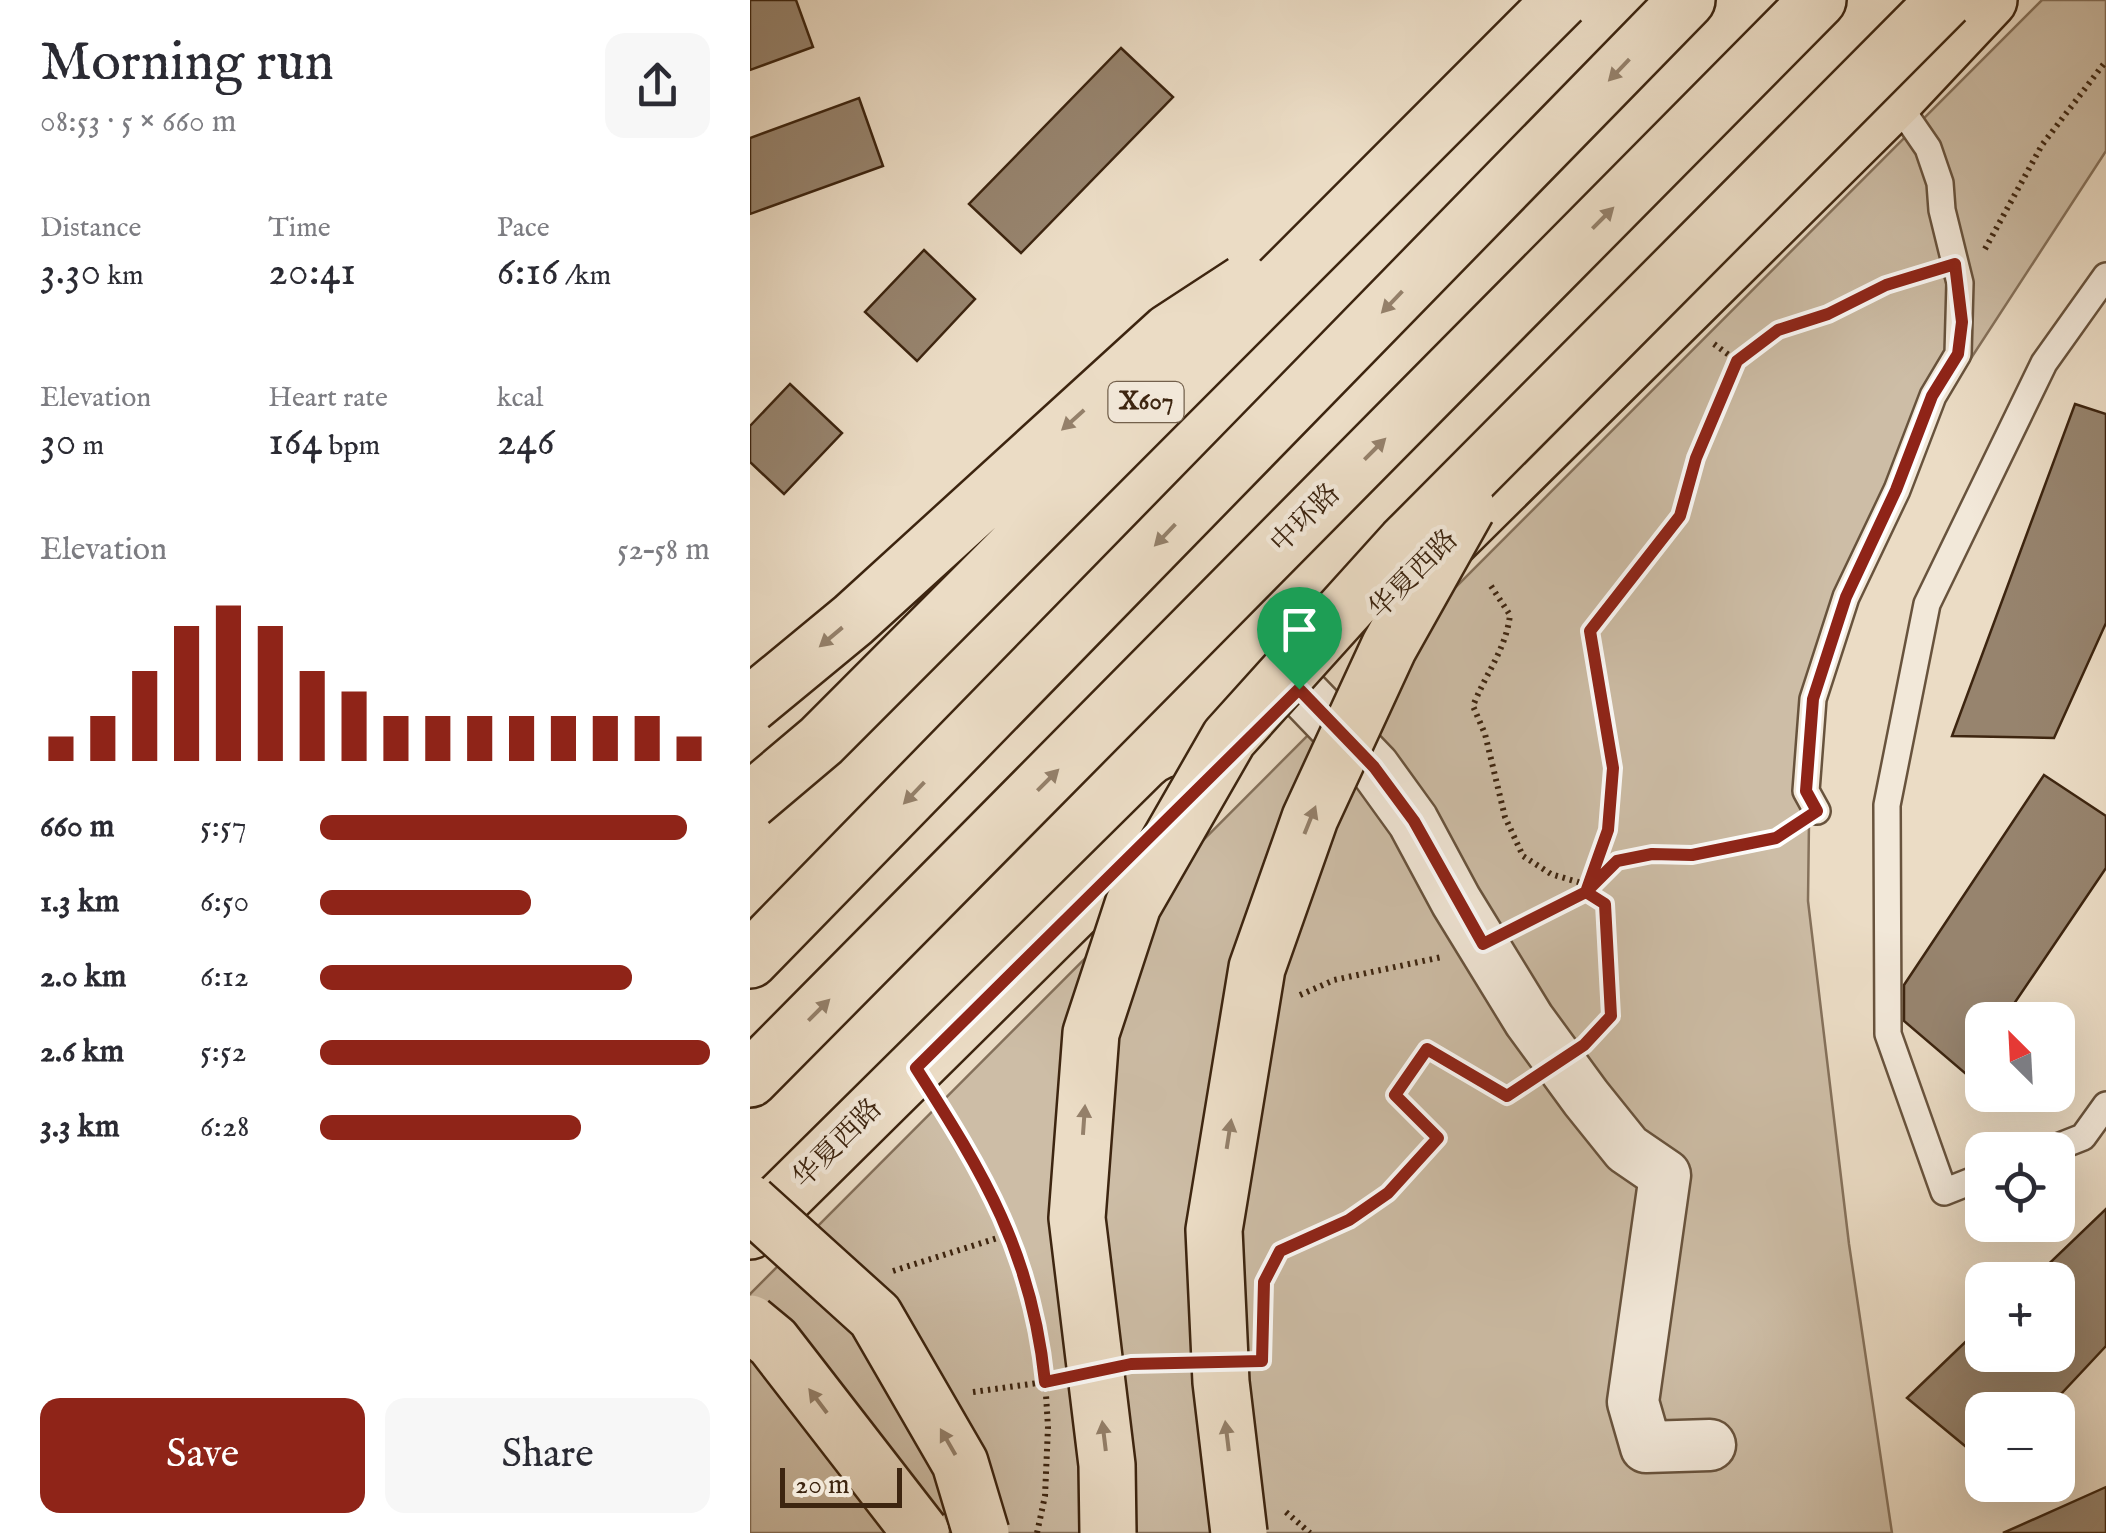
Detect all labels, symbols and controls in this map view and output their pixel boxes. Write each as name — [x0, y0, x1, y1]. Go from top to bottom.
text: Morning run — [40, 29, 334, 99]
button: share — [605, 33, 710, 138]
one-way arrow — [1608, 57, 1631, 81]
text: 08:53 · 5 × 660 m — [40, 102, 237, 143]
one-way arrow — [1591, 206, 1614, 230]
text: Distance — [40, 211, 141, 246]
text: Time — [268, 211, 331, 246]
text: Pace — [497, 211, 550, 246]
text: 3.30 — [40, 246, 101, 299]
text: 20:41 — [268, 246, 356, 299]
text: 6:16 — [497, 246, 559, 299]
text: km — [101, 259, 144, 294]
text: /km — [559, 259, 611, 294]
one-way arrow — [1381, 290, 1404, 314]
text: Elevation — [40, 381, 151, 416]
text: Heart rate — [268, 381, 388, 416]
text: kcal — [497, 381, 543, 416]
road number: X607 — [1108, 382, 1184, 422]
one-way arrow — [1061, 408, 1086, 430]
text: 30 — [40, 416, 76, 469]
text: 164 — [268, 416, 322, 469]
text: 246 — [497, 416, 555, 469]
text: m — [76, 429, 104, 464]
text: bpm — [322, 429, 380, 464]
one-way arrow — [1362, 437, 1386, 461]
street label: 中环路 — [1264, 477, 1348, 561]
one-way arrow — [1154, 523, 1177, 547]
street label: 华夏西路 — [1362, 523, 1466, 627]
text: Elevation — [40, 530, 167, 571]
text: 52–58 m — [617, 530, 710, 571]
pin — [1257, 587, 1342, 690]
icon: arrive — [1272, 602, 1327, 657]
one-way arrow — [819, 626, 844, 647]
one-way arrow — [1035, 768, 1059, 792]
one-way arrow — [903, 780, 926, 804]
one-way arrow — [1302, 805, 1318, 835]
text: 660 m — [40, 807, 114, 848]
text: 5:57 — [200, 807, 247, 848]
text: 1.3 km — [40, 882, 120, 923]
text: 6:50 — [200, 882, 249, 923]
text: 2.0 km — [40, 957, 126, 998]
text: 6:12 — [200, 957, 249, 998]
one-way arrow — [807, 999, 830, 1023]
north arrow — [1965, 1002, 2075, 1112]
map controls — [1965, 1002, 2075, 1502]
text: 2.6 km — [40, 1032, 124, 1073]
text: 5:52 — [200, 1032, 247, 1073]
street label: 华夏西路 — [786, 1092, 890, 1196]
one-way arrow — [1077, 1104, 1093, 1136]
text: 3.3 km — [40, 1107, 120, 1148]
text: 6:28 — [200, 1107, 250, 1148]
one-way arrow — [1222, 1117, 1238, 1149]
button: locate — [1965, 1132, 2075, 1242]
button: + — [1965, 1262, 2075, 1372]
one-way arrow — [808, 1388, 828, 1414]
button: − — [1965, 1392, 2075, 1502]
button: Save — [40, 1398, 365, 1513]
button: Share — [385, 1398, 710, 1513]
one-way arrow — [1096, 1419, 1112, 1451]
one-way arrow — [1219, 1420, 1235, 1452]
one-way arrow — [939, 1428, 957, 1456]
scale bar — [780, 1463, 902, 1508]
text: 20 m — [795, 1468, 850, 1503]

